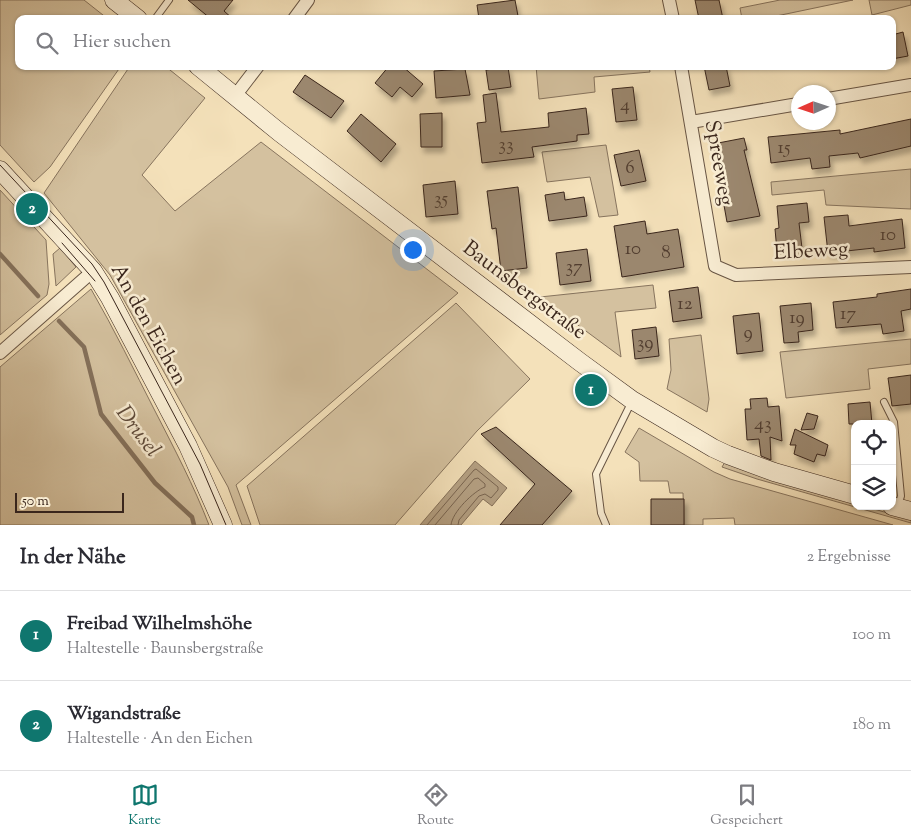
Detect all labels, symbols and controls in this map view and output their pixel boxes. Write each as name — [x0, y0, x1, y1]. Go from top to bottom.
search box — [15, 15, 896, 70]
icon: search — [33, 29, 61, 57]
text: Hier suchen — [73, 29, 171, 56]
north arrow — [791, 85, 836, 130]
house number: 4 — [620, 92, 630, 119]
street label: Spreeweg — [696, 118, 740, 208]
house number: 33 — [498, 132, 514, 159]
house number: 15 — [778, 135, 791, 162]
house number: 6 — [625, 155, 635, 182]
house number: 35 — [434, 186, 449, 213]
pin: 2 — [16, 190, 48, 228]
house number: 10 — [880, 222, 896, 249]
street label: Baunsbergstraße — [456, 234, 592, 348]
street label: Elbeweg — [773, 235, 849, 269]
house number: 10 — [625, 236, 641, 263]
your location — [400, 237, 426, 263]
house number: 8 — [661, 240, 671, 267]
house number: 37 — [565, 254, 583, 281]
street label: An den Eichen — [102, 259, 194, 391]
house number: 12 — [677, 291, 693, 318]
house number: 17 — [840, 301, 856, 328]
house number: 19 — [789, 305, 805, 332]
house number: 9 — [743, 320, 753, 347]
house number: 39 — [637, 330, 653, 357]
pin: 1 — [575, 371, 607, 409]
water label: Drusel — [107, 399, 167, 465]
house number: 43 — [754, 411, 772, 438]
map controls — [851, 420, 896, 510]
button: locate — [851, 420, 896, 465]
button: layers — [851, 465, 896, 510]
scale bar — [15, 490, 124, 513]
text: 50 m — [22, 492, 49, 512]
text: In der Nähe — [20, 543, 126, 573]
text: 2 Ergebnisse — [807, 546, 891, 569]
text: Freibad Wilhelmshöhe — [67, 611, 252, 638]
text: 1 — [33, 624, 39, 647]
text: 100 m — [852, 624, 891, 647]
text: Haltestelle · Baunsbergstraße — [67, 638, 264, 661]
text: Wigandstraße — [67, 701, 181, 728]
text: 2 — [32, 714, 40, 737]
text: 180 m — [852, 714, 891, 737]
text: Haltestelle · An den Eichen — [67, 728, 253, 751]
tab: Karte — [128, 781, 161, 831]
tab: Route — [417, 781, 454, 831]
tab: Gespeichert — [710, 781, 783, 831]

